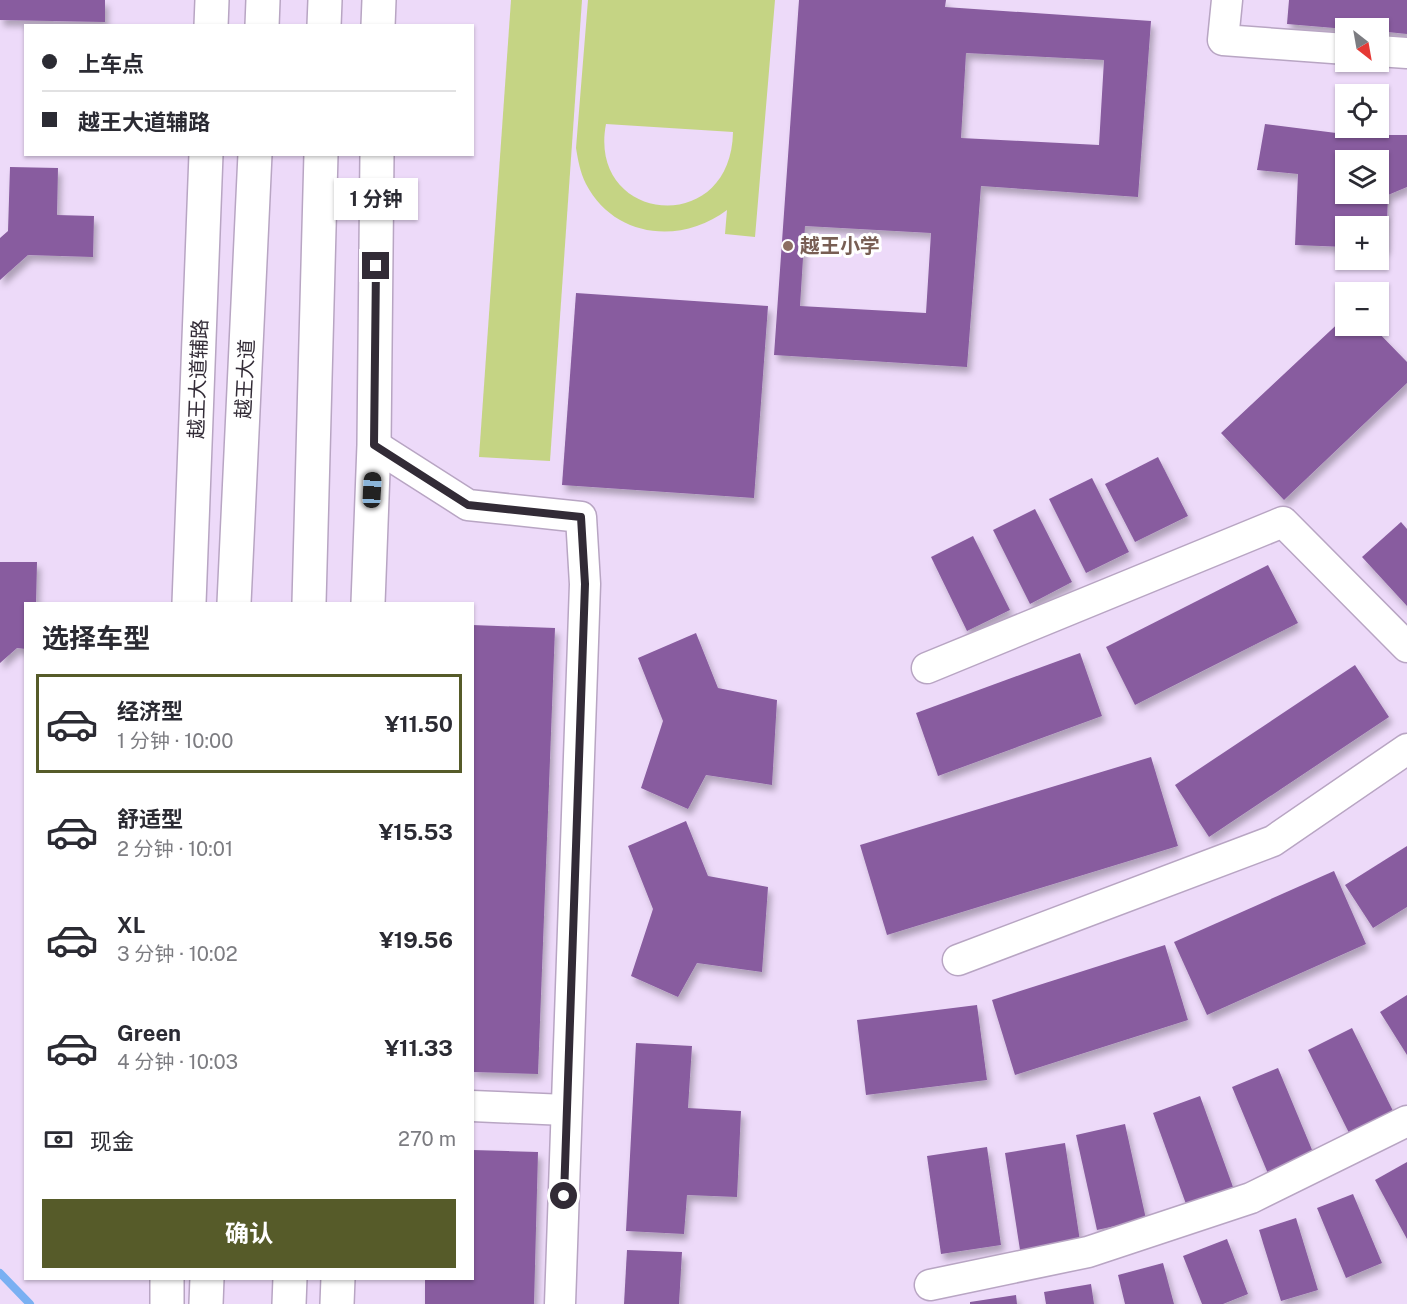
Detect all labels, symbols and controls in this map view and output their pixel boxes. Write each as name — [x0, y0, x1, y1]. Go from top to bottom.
north arrow — [1335, 18, 1389, 72]
map controls — [1335, 18, 1389, 336]
text: 上车点 — [78, 51, 144, 77]
button: locate — [1335, 84, 1389, 138]
text: 越王大道辅路 — [78, 109, 210, 135]
button: layers — [1335, 150, 1389, 204]
callout: 1 分钟 — [334, 179, 418, 221]
text: 1 分钟 — [349, 187, 403, 211]
button: + — [1335, 216, 1389, 270]
place label: 越王小学 — [800, 234, 880, 258]
marker: 越王小学 — [781, 239, 795, 253]
route end — [362, 252, 389, 279]
button: − — [1335, 282, 1389, 336]
street label: 越王大道辅路 — [184, 319, 212, 439]
street label: 越王大道 — [231, 338, 259, 420]
car — [362, 472, 382, 508]
text: 选择车型 — [42, 622, 150, 654]
icon: car — [45, 697, 99, 751]
text: 经济型 — [117, 698, 183, 724]
text: ¥11.50 — [385, 711, 453, 737]
text: 1 分钟 · 10:00 — [117, 729, 233, 753]
icon: car — [45, 805, 99, 859]
text: 舒适型 — [117, 806, 183, 832]
text: ¥15.53 — [379, 819, 453, 845]
text: 2 分钟 · 10:01 — [117, 837, 233, 861]
text: XL — [117, 912, 145, 938]
icon: car — [45, 913, 99, 967]
text: ¥19.56 — [379, 927, 453, 953]
text: 3 分钟 · 10:02 — [117, 942, 238, 966]
text: Green — [117, 1020, 181, 1046]
icon: car — [45, 1021, 99, 1075]
text: ¥11.33 — [385, 1035, 453, 1061]
text: 4 分钟 · 10:03 — [117, 1050, 238, 1074]
icon: cash — [42, 1123, 75, 1156]
text: 270 m — [398, 1127, 456, 1151]
text: 现金 — [90, 1128, 134, 1154]
route start — [550, 1182, 577, 1209]
button: 确认 — [42, 1199, 456, 1268]

